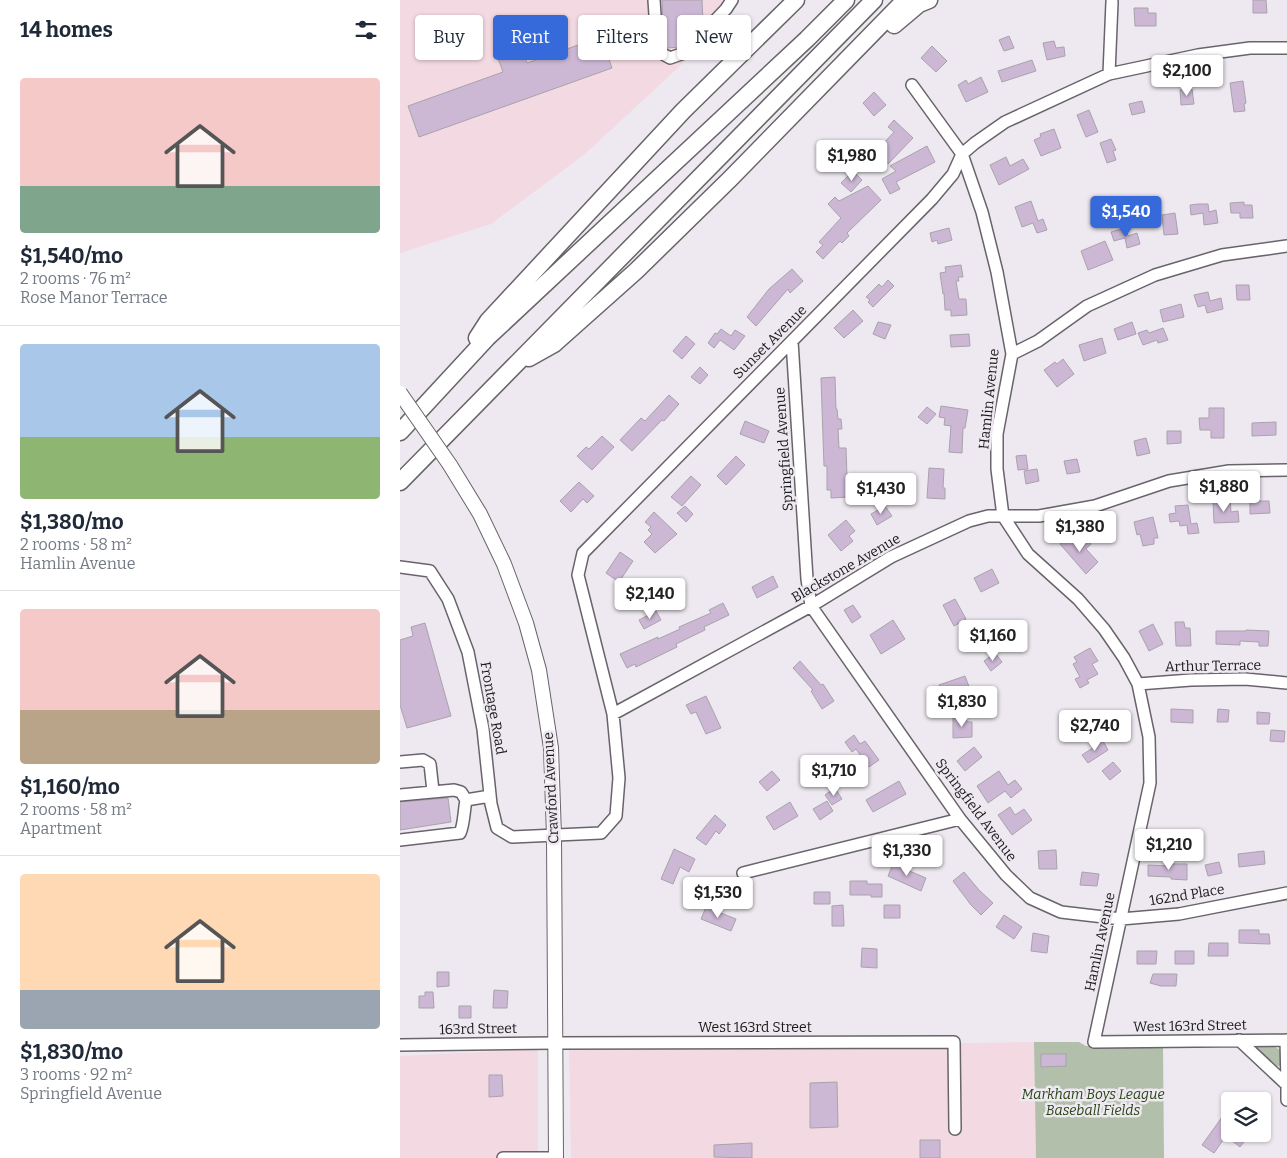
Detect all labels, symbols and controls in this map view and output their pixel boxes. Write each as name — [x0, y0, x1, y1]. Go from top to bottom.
chip: Buy — [415, 15, 483, 60]
chip: Rent — [493, 15, 568, 60]
chip: Filters — [578, 15, 667, 60]
chip: New — [677, 15, 751, 60]
icon: filters — [352, 16, 380, 44]
text: 14 homes — [20, 17, 113, 43]
pin: $2,100 — [1146, 54, 1228, 97]
text: $2,100 — [1162, 61, 1212, 80]
icon: home — [155, 111, 245, 201]
pin: $1,980 — [811, 140, 893, 182]
text: $1,980 — [827, 146, 877, 165]
pin: $1,540 — [1085, 196, 1167, 238]
text: $1,540 — [1101, 202, 1151, 221]
text: $1,540/mo — [20, 243, 123, 269]
text: 2 rooms · 76 m² — [20, 269, 131, 288]
text: Rose Manor Terrace — [20, 288, 167, 307]
street label: Sunset Avenue — [730, 302, 810, 382]
street label: Hamlin Avenue — [975, 348, 1003, 450]
icon: home — [155, 376, 245, 466]
street label: Springfield Avenue — [771, 386, 797, 512]
pin: $1,880 — [1183, 470, 1265, 513]
pin: $1,430 — [840, 472, 922, 515]
text: $1,880 — [1199, 477, 1249, 496]
text: $1,430 — [856, 479, 906, 498]
text: $1,380/mo — [20, 509, 124, 535]
pin: $1,380 — [1039, 510, 1121, 553]
text: $1,380 — [1055, 517, 1105, 536]
street label: Blackstone Avenue — [789, 530, 903, 606]
text: 2 rooms · 58 m² — [20, 535, 132, 554]
text: Hamlin Avenue — [20, 554, 135, 573]
pin: $2,140 — [609, 578, 691, 620]
text: $2,140 — [625, 584, 675, 603]
pin: $1,160 — [952, 620, 1034, 662]
text: $1,160 — [970, 626, 1016, 645]
icon: home — [155, 641, 245, 731]
street label: Arthur Terrace — [1165, 657, 1261, 675]
street label: Frontage Road — [476, 660, 510, 756]
pin: $1,830 — [921, 686, 1003, 728]
text: $1,830 — [937, 692, 987, 711]
pin: $2,740 — [1054, 710, 1136, 752]
text: $2,740 — [1070, 716, 1120, 735]
street label: Crawford Avenue — [540, 732, 562, 844]
pin: $1,710 — [793, 754, 875, 797]
street label: Springfield Avenue — [932, 755, 1020, 865]
text: $1,710 — [811, 761, 857, 780]
text: $1,160/mo — [20, 774, 120, 800]
text: 2 rooms · 58 m² — [20, 800, 132, 819]
text: Apartment — [20, 819, 102, 838]
pin: $1,210 — [1128, 828, 1210, 871]
pin: $1,330 — [866, 834, 948, 877]
text: $1,210 — [1146, 835, 1192, 854]
text: $1,330 — [883, 841, 931, 860]
pin: $1,530 — [677, 876, 759, 919]
street label: 162nd Place — [1148, 881, 1226, 909]
text: $1,530 — [694, 883, 742, 902]
street label: Hamlin Avenue — [1081, 891, 1119, 993]
icon: home — [155, 906, 245, 996]
street label: West 163rd Street — [1133, 1017, 1247, 1035]
street label: West 163rd Street — [698, 1019, 812, 1036]
street label: 163rd Street — [439, 1020, 517, 1038]
text: $1,830/mo — [20, 1039, 123, 1065]
text: 3 rooms · 92 m² — [20, 1065, 132, 1084]
text: Springfield Avenue — [20, 1084, 162, 1103]
park label: Markham Boys League Baseball Fields — [1021, 1086, 1165, 1119]
map controls — [1221, 1092, 1271, 1142]
button: layers — [1221, 1092, 1271, 1142]

